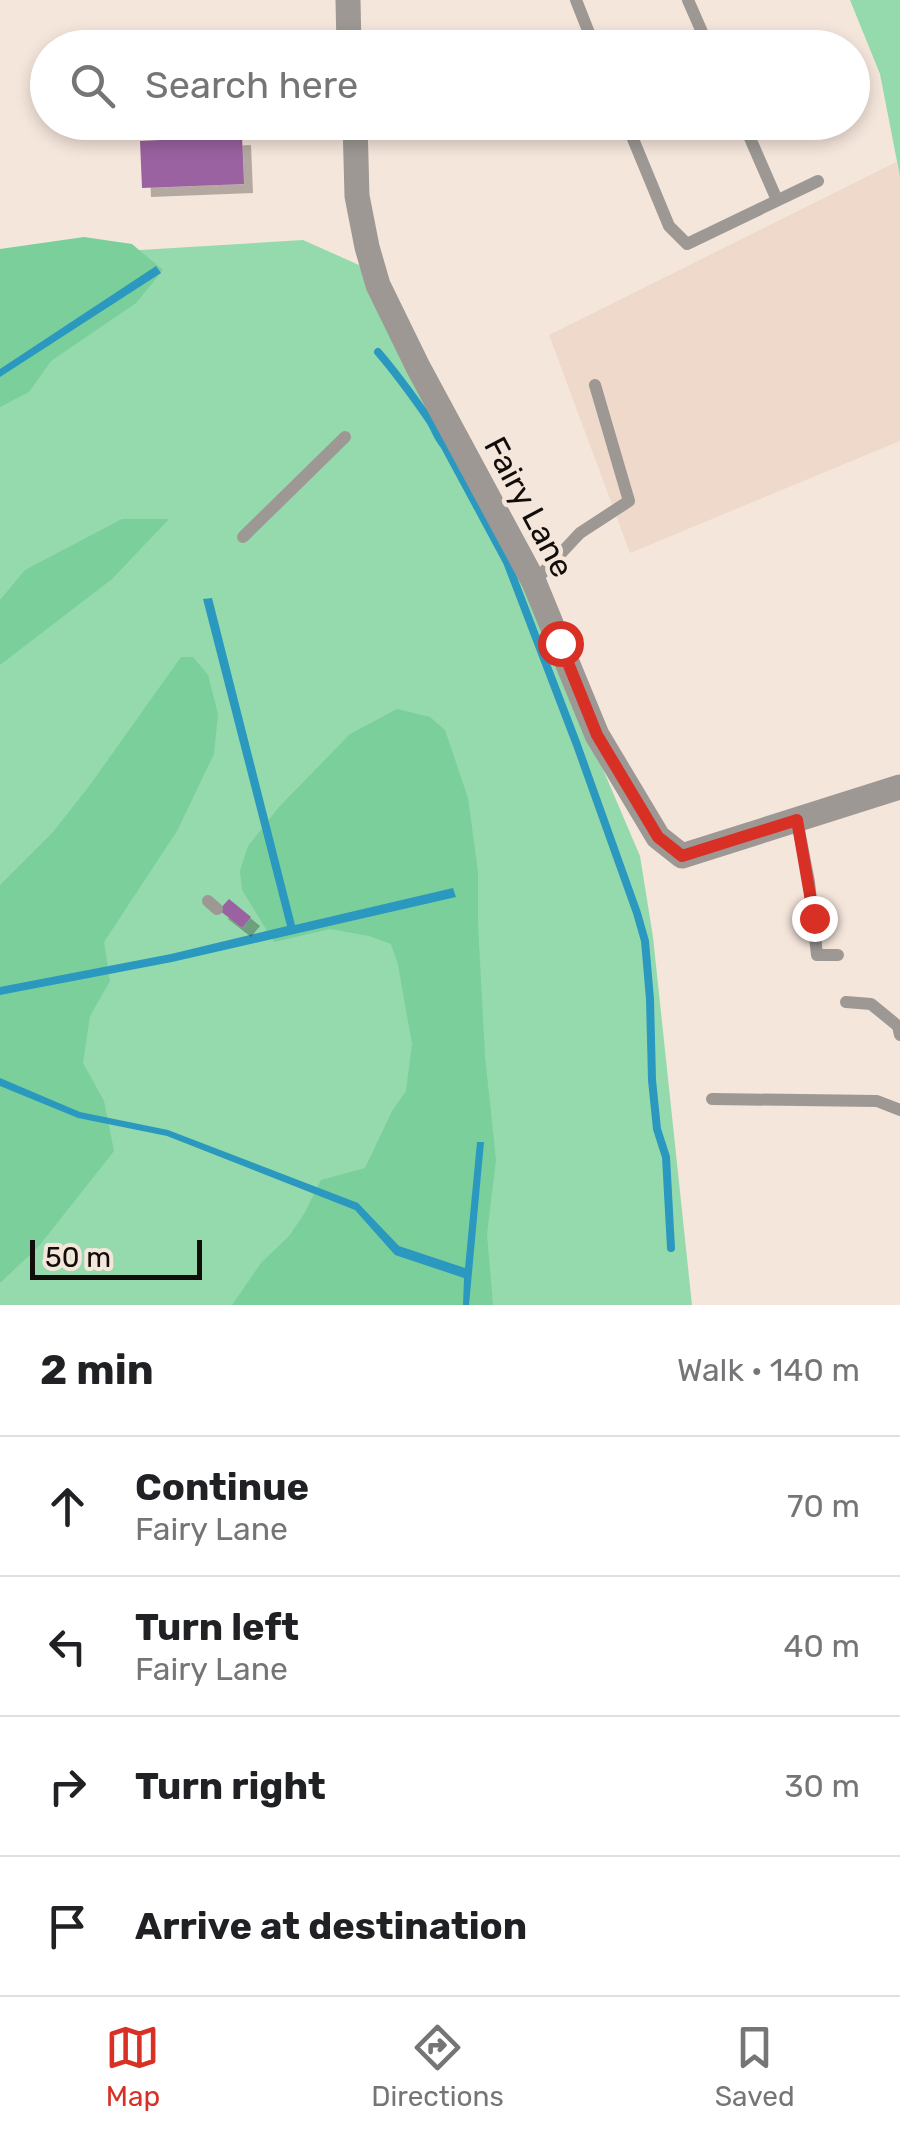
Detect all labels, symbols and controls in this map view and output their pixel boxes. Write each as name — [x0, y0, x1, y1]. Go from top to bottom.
search box — [30, 30, 870, 140]
icon: search — [65, 58, 120, 113]
text: Search here — [145, 62, 358, 108]
street label: Fairy Lane — [476, 431, 582, 583]
route start — [538, 621, 584, 667]
route end — [792, 896, 838, 942]
scale bar — [30, 1235, 202, 1280]
text: 50 m — [45, 1241, 111, 1274]
text: 2 min — [40, 1345, 154, 1395]
text: Walk · 140 m — [677, 1351, 860, 1389]
text: Continue — [135, 1464, 309, 1510]
icon: ahead — [40, 1479, 95, 1534]
text: 70 m — [787, 1487, 860, 1525]
text: Fairy Lane — [135, 1510, 288, 1548]
text: Turn left — [135, 1604, 299, 1650]
icon: left — [40, 1619, 95, 1674]
text: 40 m — [784, 1627, 860, 1665]
text: Fairy Lane — [135, 1650, 288, 1688]
icon: right — [40, 1759, 95, 1814]
text: Turn right — [135, 1763, 326, 1809]
text: 30 m — [784, 1767, 860, 1805]
icon: arrive — [40, 1899, 95, 1954]
text: Arrive at destination — [135, 1903, 527, 1949]
tab: Map — [105, 2020, 160, 2113]
tab: Directions — [371, 2020, 504, 2113]
tab: Saved — [715, 2020, 795, 2113]

